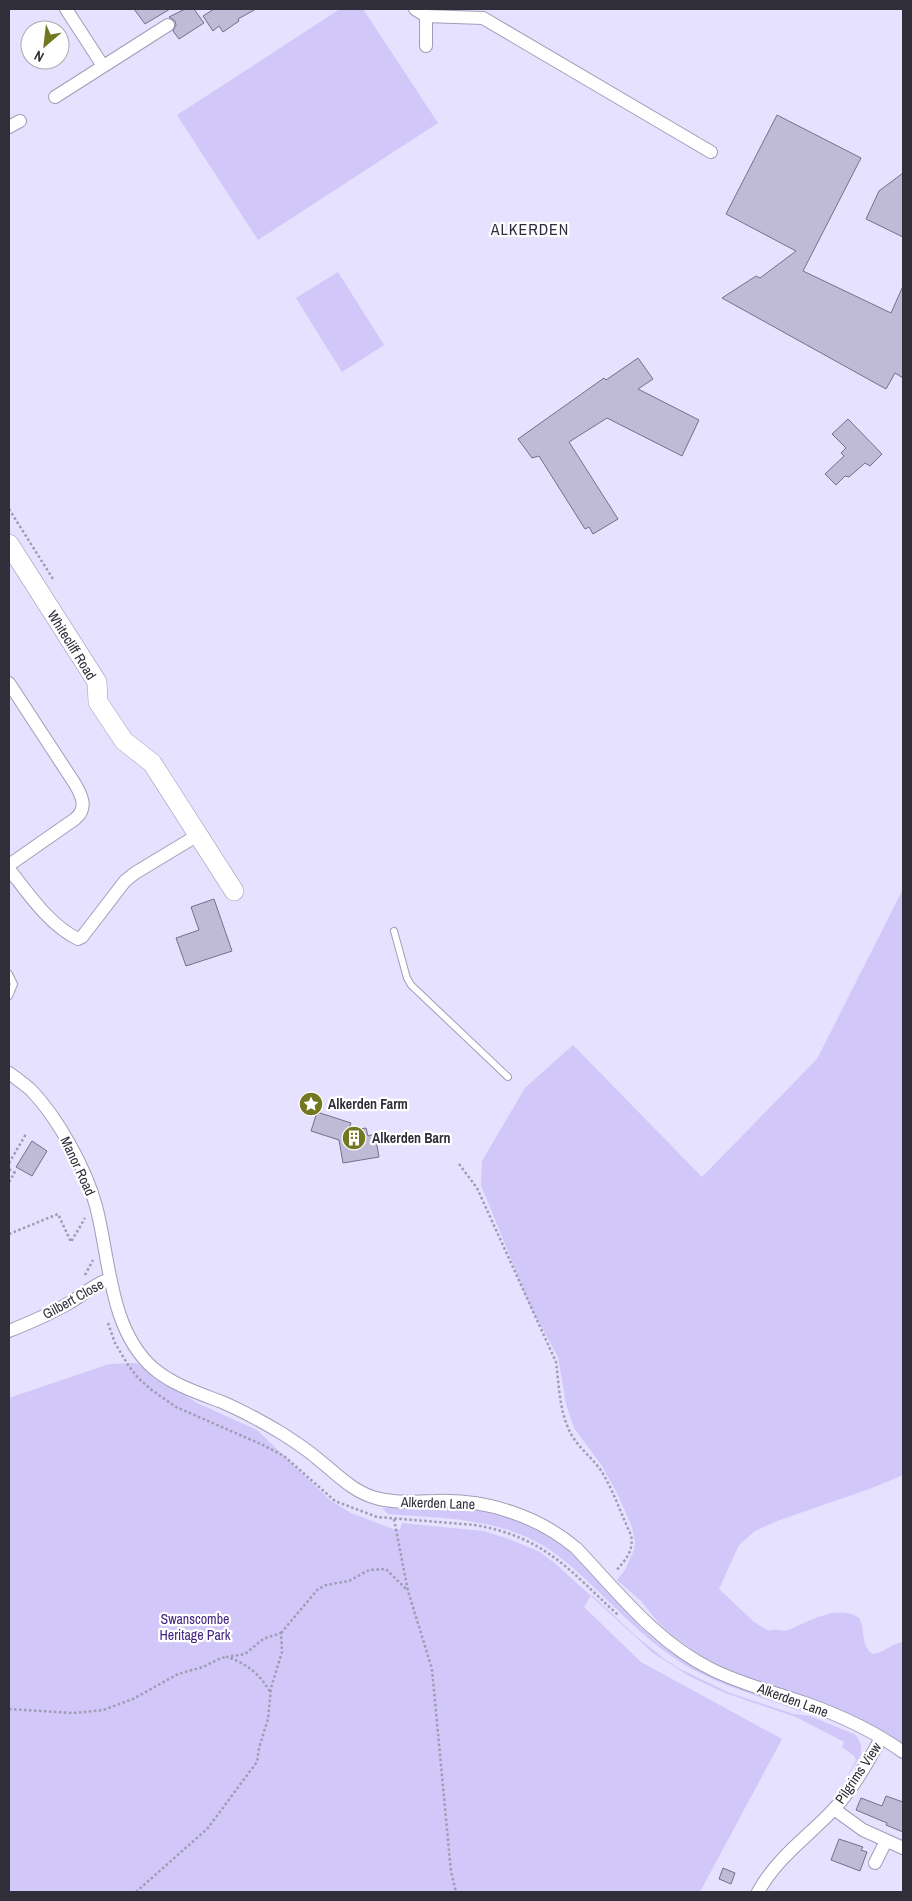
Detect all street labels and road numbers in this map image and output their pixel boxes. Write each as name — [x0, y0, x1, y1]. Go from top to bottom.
street label: Whitecliff Road — [44, 607, 100, 683]
street label: Manor Road — [56, 1134, 100, 1198]
street label: Gilbert Close — [39, 1275, 107, 1323]
street label: Alkerden Lane — [400, 1493, 475, 1513]
street label: Alkerden Lane — [754, 1679, 831, 1721]
street label: Pilgrims View — [831, 1738, 886, 1807]

